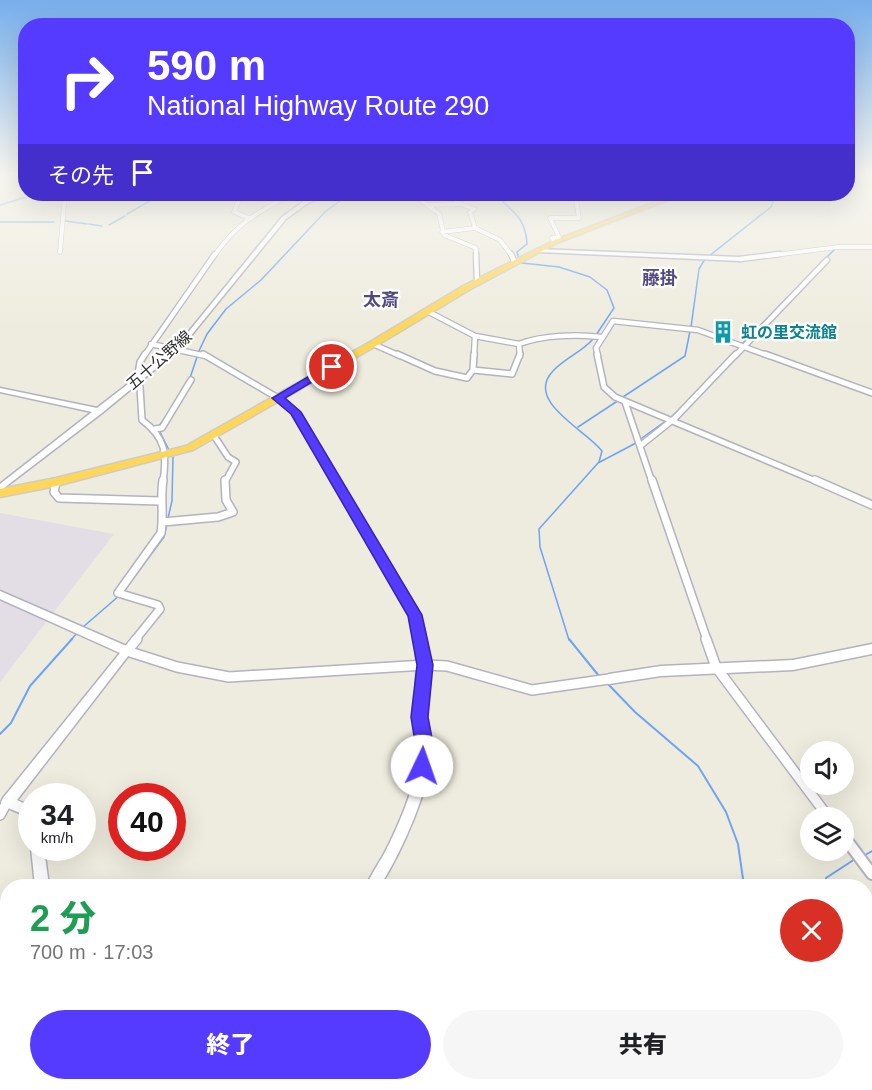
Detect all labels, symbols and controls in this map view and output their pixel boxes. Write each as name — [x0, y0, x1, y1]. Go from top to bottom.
icon: right — [48, 42, 126, 120]
text: 590 m — [147, 42, 266, 89]
text: National Highway Route 290 — [147, 91, 489, 121]
icon: arrive — [126, 156, 159, 189]
text: その先 — [48, 163, 114, 188]
district label: 藤掛 — [642, 268, 678, 288]
district label: 太斎 — [363, 290, 399, 310]
building icon: 虹の里交流館 — [710, 319, 736, 345]
place label: 虹の里交流館 — [741, 324, 837, 341]
street label: 五十公野線 — [123, 327, 195, 393]
pin — [306, 341, 357, 392]
icon: arrive — [315, 350, 348, 383]
position arrow — [390, 734, 454, 798]
map controls — [800, 741, 854, 861]
button: sound — [800, 741, 854, 795]
speed limit sign: 40 — [108, 783, 186, 861]
text: 34 — [40, 798, 74, 831]
button: layers — [800, 807, 854, 861]
text: km/h — [41, 829, 73, 846]
text: 2 分 — [30, 898, 96, 939]
button: close — [780, 899, 843, 962]
text: 700 m · 17:03 — [30, 941, 153, 963]
button: 終了 — [30, 1010, 431, 1079]
button: 共有 — [443, 1010, 843, 1079]

